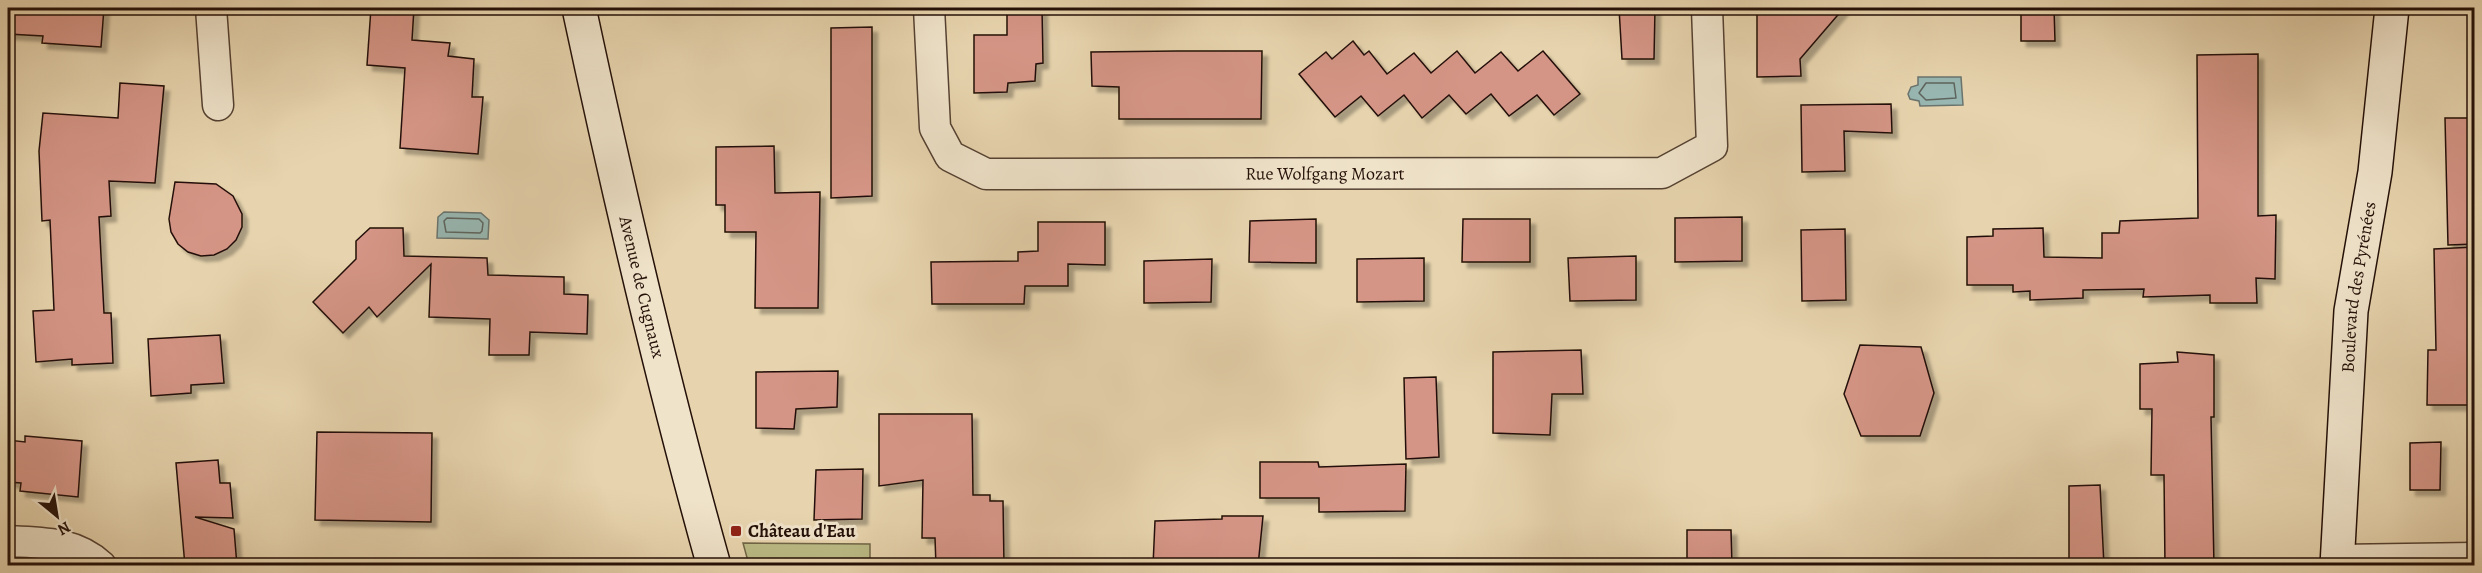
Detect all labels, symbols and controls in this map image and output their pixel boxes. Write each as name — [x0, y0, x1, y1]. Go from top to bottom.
street label: Rue Wolfgang Mozart — [1245, 161, 1405, 186]
street label: Boulevard des Pyrénées — [2336, 200, 2382, 373]
street label: Avenue de Cugnaux — [613, 213, 671, 361]
north arrow — [27, 486, 87, 546]
text: N — [53, 516, 75, 541]
place label: Château d'Eau — [748, 519, 855, 543]
marker: Château d'Eau — [729, 524, 743, 538]

